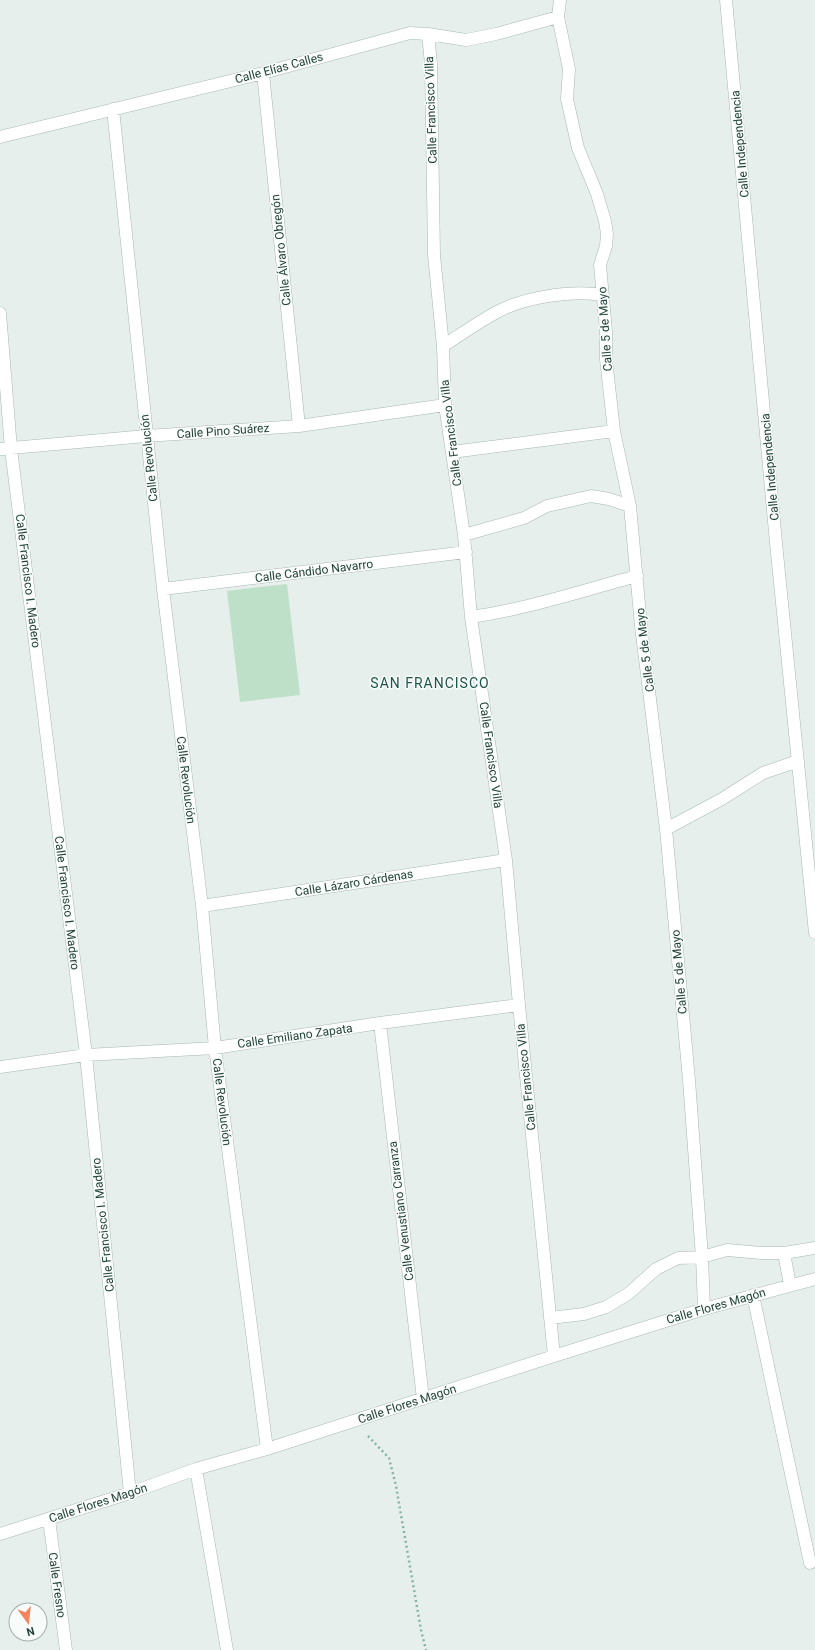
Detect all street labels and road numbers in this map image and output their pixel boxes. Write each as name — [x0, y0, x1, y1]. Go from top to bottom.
street label: Calle Elías Calles — [233, 50, 325, 86]
street label: Calle Francisco Villa — [422, 56, 440, 164]
street label: Calle Independencia — [728, 90, 752, 198]
street label: Calle Álvaro Obregón — [267, 194, 294, 306]
street label: Calle 5 de Mayo — [595, 286, 615, 372]
street label: Calle Francisco Villa — [438, 379, 464, 487]
street label: Calle Independencia — [758, 413, 782, 521]
street label: Calle Revolución — [137, 414, 161, 502]
street label: Calle Pino Suárez — [176, 421, 270, 441]
street label: Calle Francisco I. Madero — [13, 513, 43, 649]
street label: Calle Cándido Navarro — [254, 557, 374, 585]
street label: Calle 5 de Mayo — [633, 607, 657, 693]
street label: Calle Francisco Villa — [477, 701, 505, 809]
street label: Calle Revolución — [174, 735, 198, 825]
street label: Calle Francisco I. Madero — [52, 835, 82, 971]
street label: Calle Lázaro Cárdenas — [294, 867, 414, 899]
street label: Calle 5 de Mayo — [668, 929, 690, 1015]
street label: Calle Emiliano Zapata — [237, 1021, 353, 1051]
street label: Calle Francisco Villa — [513, 1023, 539, 1131]
street label: Calle Revolución — [210, 1057, 234, 1147]
street label: Calle Venustiano Carranza — [385, 1140, 417, 1282]
street label: Calle Francisco I. Madero — [89, 1157, 117, 1293]
street label: Calle Flores Magón — [665, 1285, 767, 1327]
street label: Calle Flores Magón — [356, 1381, 458, 1427]
street label: Calle Flores Magón — [47, 1480, 149, 1526]
street label: Calle Fresno — [45, 1551, 69, 1619]

